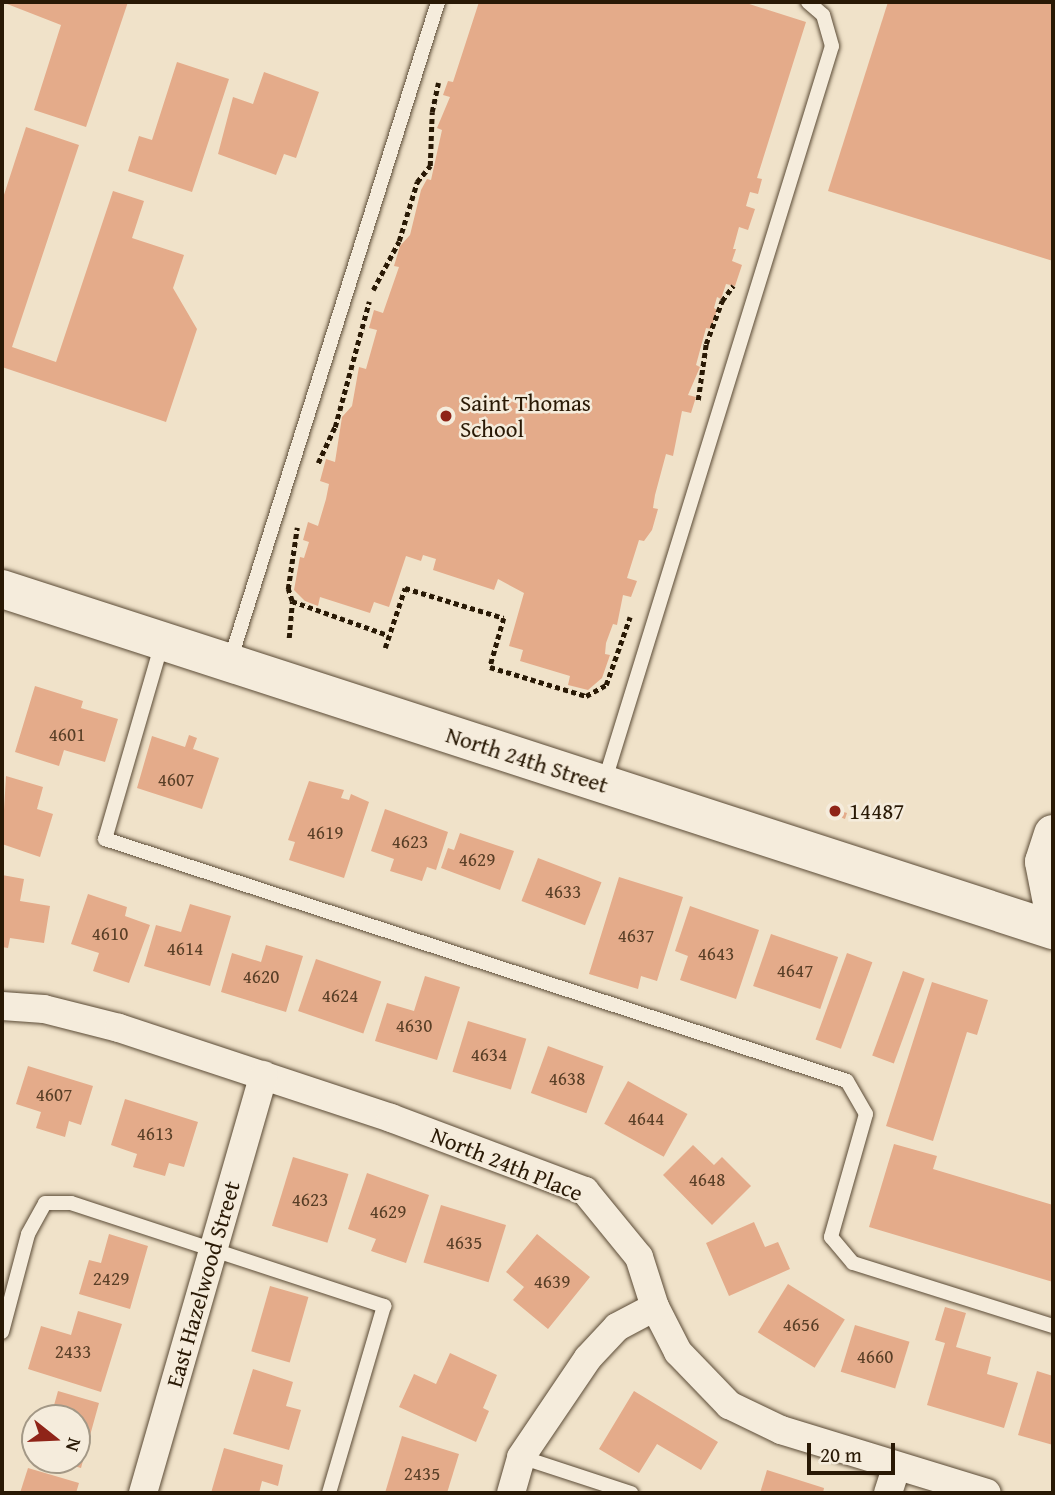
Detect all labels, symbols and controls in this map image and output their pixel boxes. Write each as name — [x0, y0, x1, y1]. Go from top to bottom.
place label: Saint Thomas School — [460, 389, 591, 443]
marker: Saint Thomas School — [438, 408, 454, 424]
street label: North 24th Street — [442, 721, 612, 799]
house number: 4601 — [49, 724, 85, 746]
house number: 4607 — [158, 769, 194, 791]
place label: 14487 — [849, 797, 904, 825]
marker: 14487 — [827, 803, 843, 819]
house number: 4619 — [307, 822, 343, 844]
house number: 4623 — [392, 831, 428, 853]
house number: 4629 — [459, 849, 495, 871]
house number: 4633 — [545, 881, 581, 903]
house number: 4610 — [92, 923, 128, 945]
house number: 4637 — [618, 925, 654, 947]
house number: 4614 — [167, 938, 203, 960]
house number: 4643 — [698, 943, 734, 965]
house number: 4647 — [777, 960, 813, 982]
house number: 4620 — [243, 966, 279, 988]
house number: 4624 — [322, 985, 358, 1007]
house number: 4630 — [396, 1015, 432, 1037]
house number: 4634 — [471, 1044, 507, 1066]
house number: 4638 — [549, 1068, 585, 1090]
house number: 4607 — [36, 1084, 72, 1106]
house number: 4644 — [628, 1108, 664, 1130]
street label: North 24th Place — [427, 1121, 587, 1207]
house number: 4613 — [137, 1123, 173, 1145]
house number: 4648 — [689, 1169, 725, 1191]
street label: East Hazelwood Street — [160, 1178, 246, 1390]
house number: 4623 — [292, 1189, 328, 1211]
house number: 4629 — [370, 1201, 406, 1223]
house number: 4635 — [446, 1232, 482, 1254]
house number: 2429 — [93, 1268, 129, 1290]
house number: 4639 — [534, 1271, 570, 1293]
house number: 4656 — [783, 1314, 819, 1336]
house number: 2433 — [55, 1341, 91, 1363]
house number: 4660 — [857, 1346, 893, 1368]
north arrow — [21, 1404, 91, 1474]
scale bar — [810, 1428, 898, 1472]
text: N — [59, 1434, 89, 1455]
text: 20 m — [820, 1439, 862, 1470]
house number: 2435 — [404, 1463, 440, 1485]

